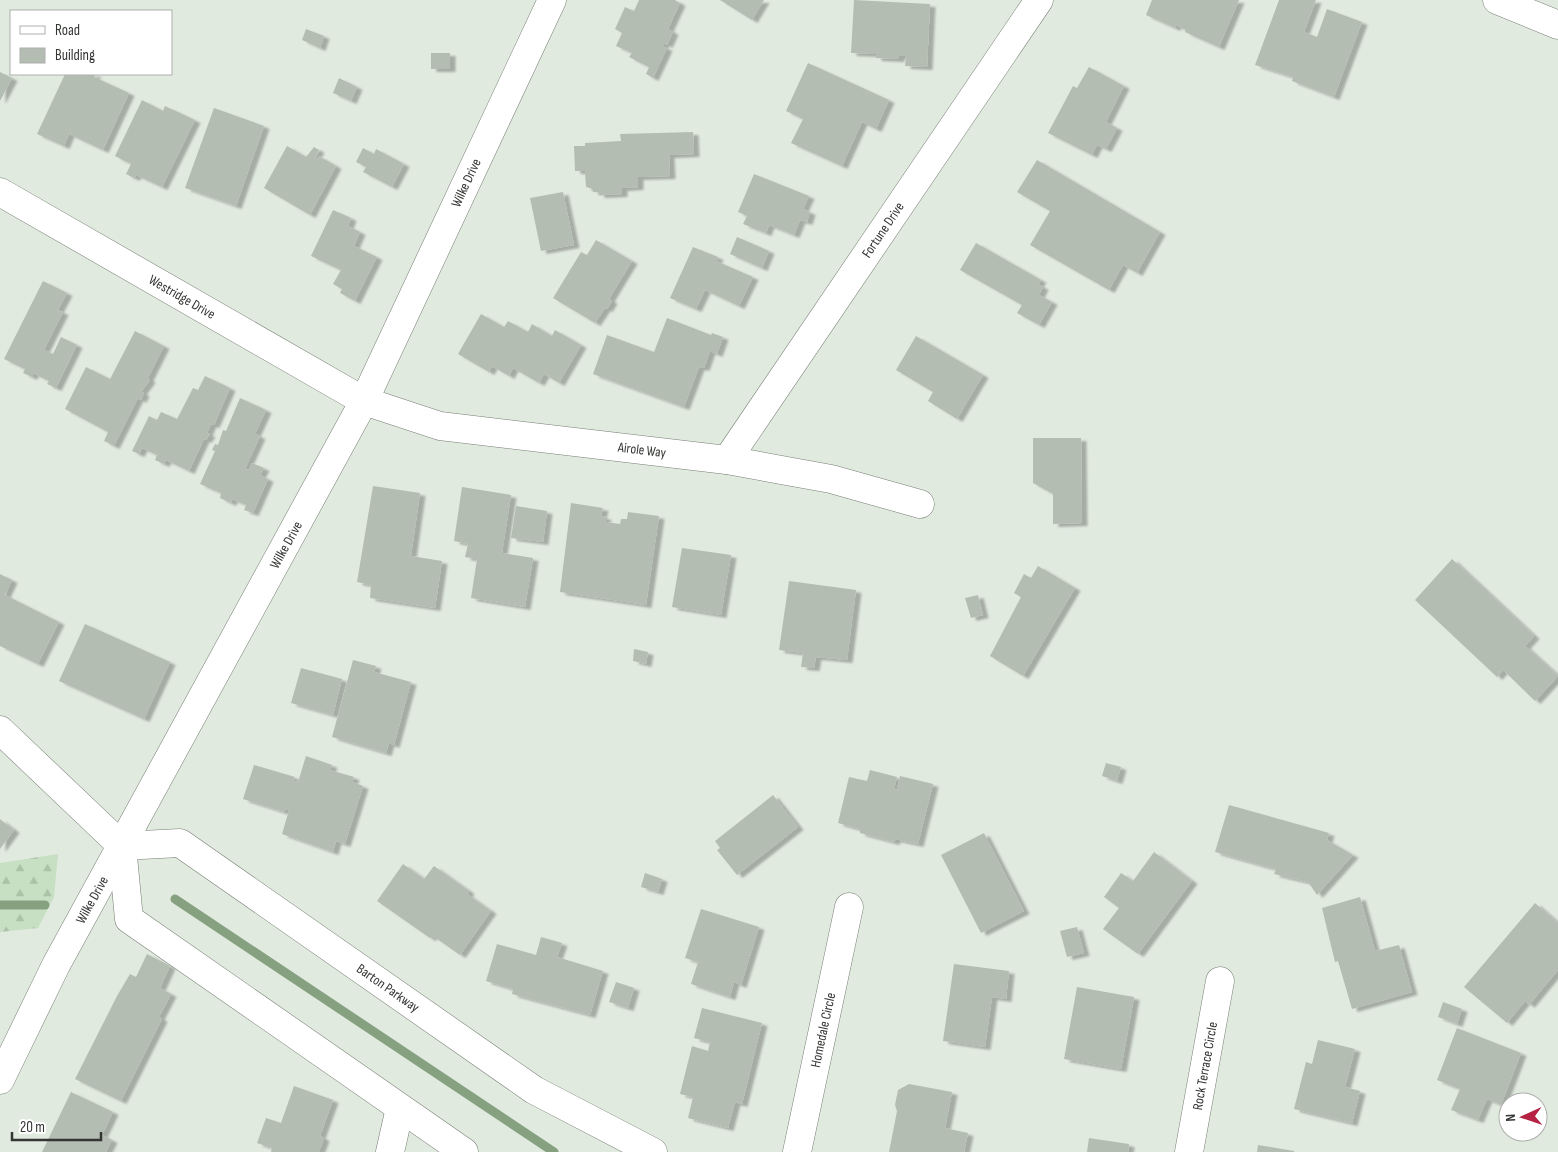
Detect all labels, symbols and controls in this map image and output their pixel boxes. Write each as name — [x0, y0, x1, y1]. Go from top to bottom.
legend — [10, 10, 172, 75]
text: Road — [55, 21, 80, 40]
text: Building — [55, 46, 95, 65]
street label: Wilke Drive — [447, 156, 485, 210]
street label: Fortune Drive — [858, 199, 908, 261]
street label: Westridge Drive — [146, 271, 218, 323]
street label: Airole Way — [616, 439, 667, 461]
street label: Wilke Drive — [266, 518, 306, 572]
street label: Wilke Drive — [72, 873, 112, 927]
street label: Barton Parkway — [353, 960, 423, 1016]
street label: Homedale Circle — [807, 991, 839, 1069]
street label: Rock Terrace Circle — [1189, 1021, 1221, 1111]
north arrow — [1498, 1092, 1548, 1142]
scale bar — [12, 1110, 101, 1142]
text: N — [1502, 1113, 1519, 1122]
text: 20 m — [20, 1118, 45, 1137]

